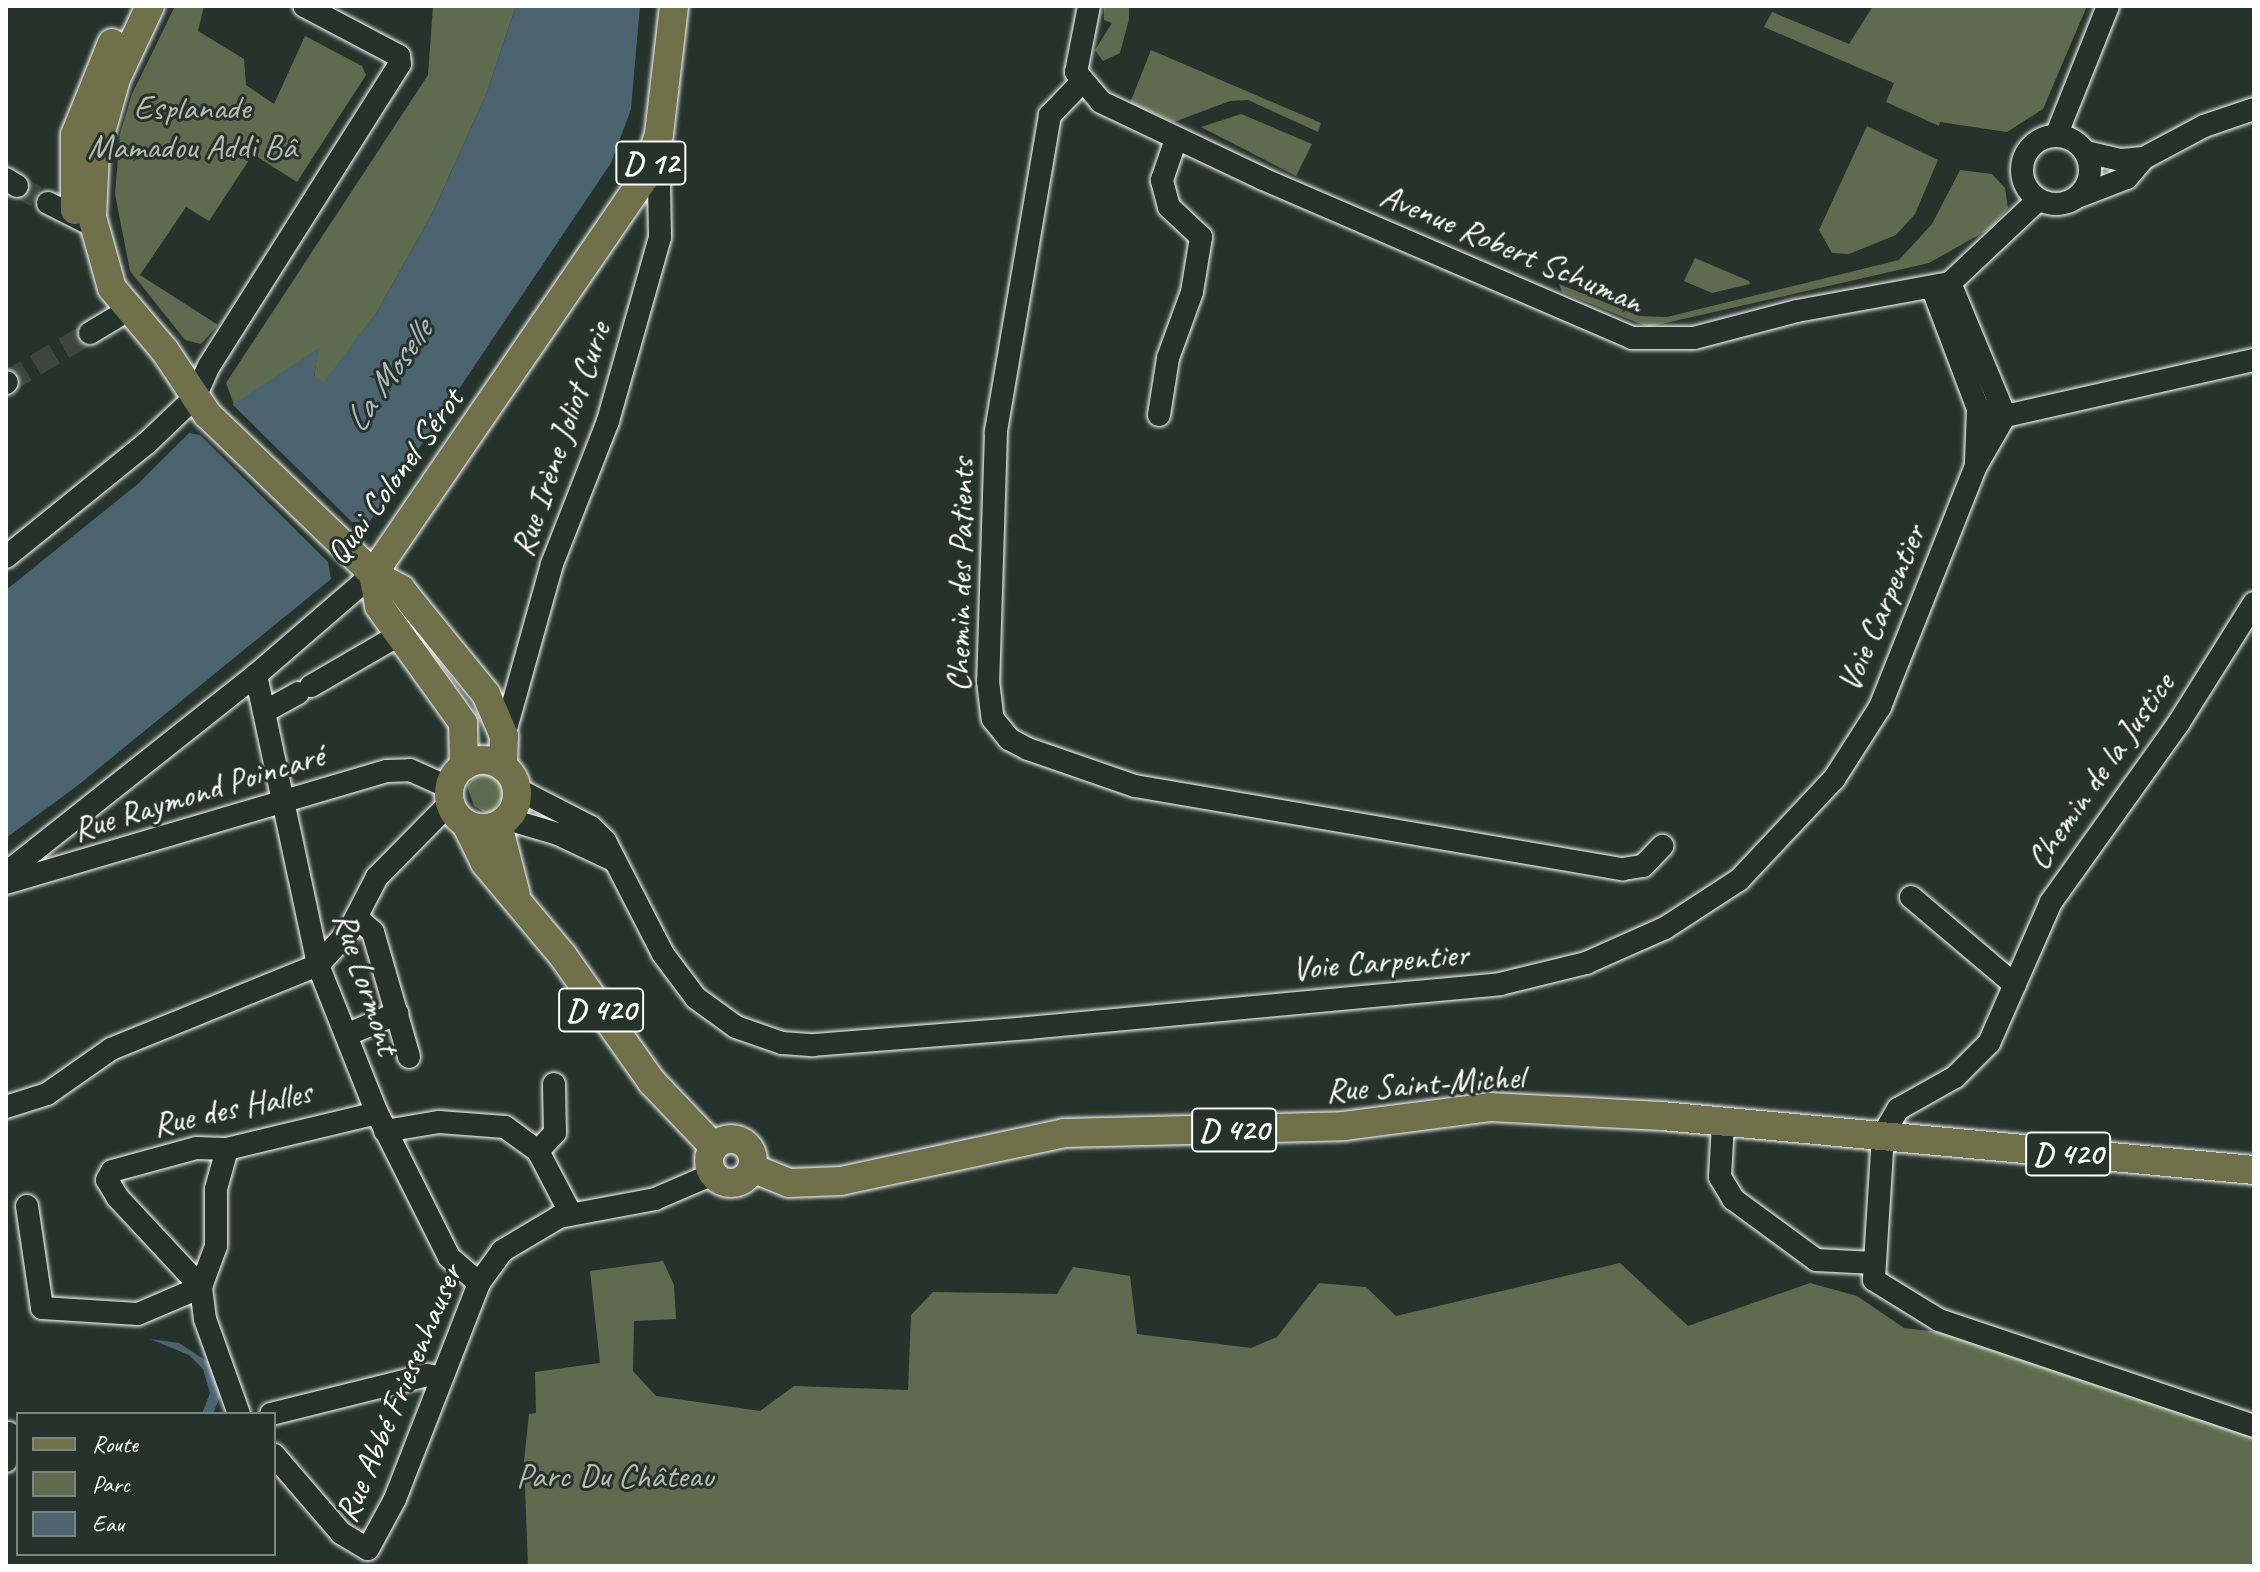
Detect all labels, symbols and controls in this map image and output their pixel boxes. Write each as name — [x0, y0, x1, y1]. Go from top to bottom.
park label: Esplanade Mamadou Addi Bâ — [87, 87, 297, 166]
road number: D 12 — [615, 135, 687, 191]
street label: Avenue Robert Schuman — [1376, 175, 1648, 321]
water label: La Moselle — [334, 312, 442, 440]
street label: Rue Irène Joliot Curie — [501, 317, 619, 561]
street label: Quai Colonel Sérot — [317, 380, 471, 572]
street label: Chemin des Patients — [938, 458, 982, 692]
street label: Voie Carpentier — [1828, 519, 1934, 697]
street label: Chemin de la Justice — [2017, 665, 2183, 877]
street label: Rue Raymond Poincaré — [68, 734, 328, 850]
street label: Rue Lormont — [325, 907, 409, 1059]
street label: Voie Carpentier — [1290, 933, 1470, 989]
road number: D 420 — [557, 982, 645, 1038]
street label: Rue Saint-Michel — [1324, 1056, 1526, 1110]
street label: Rue des Halles — [149, 1071, 315, 1145]
road number: D 420 — [1190, 1102, 1278, 1158]
road number: D 420 — [2024, 1126, 2112, 1182]
street label: Rue Abbé Friesenhauser — [325, 1258, 471, 1528]
legend — [16, 1412, 276, 1556]
text: Route — [92, 1429, 138, 1459]
park label: Parc Du Château — [516, 1456, 714, 1496]
text: Parc — [92, 1469, 130, 1499]
text: Eau — [92, 1509, 124, 1539]

